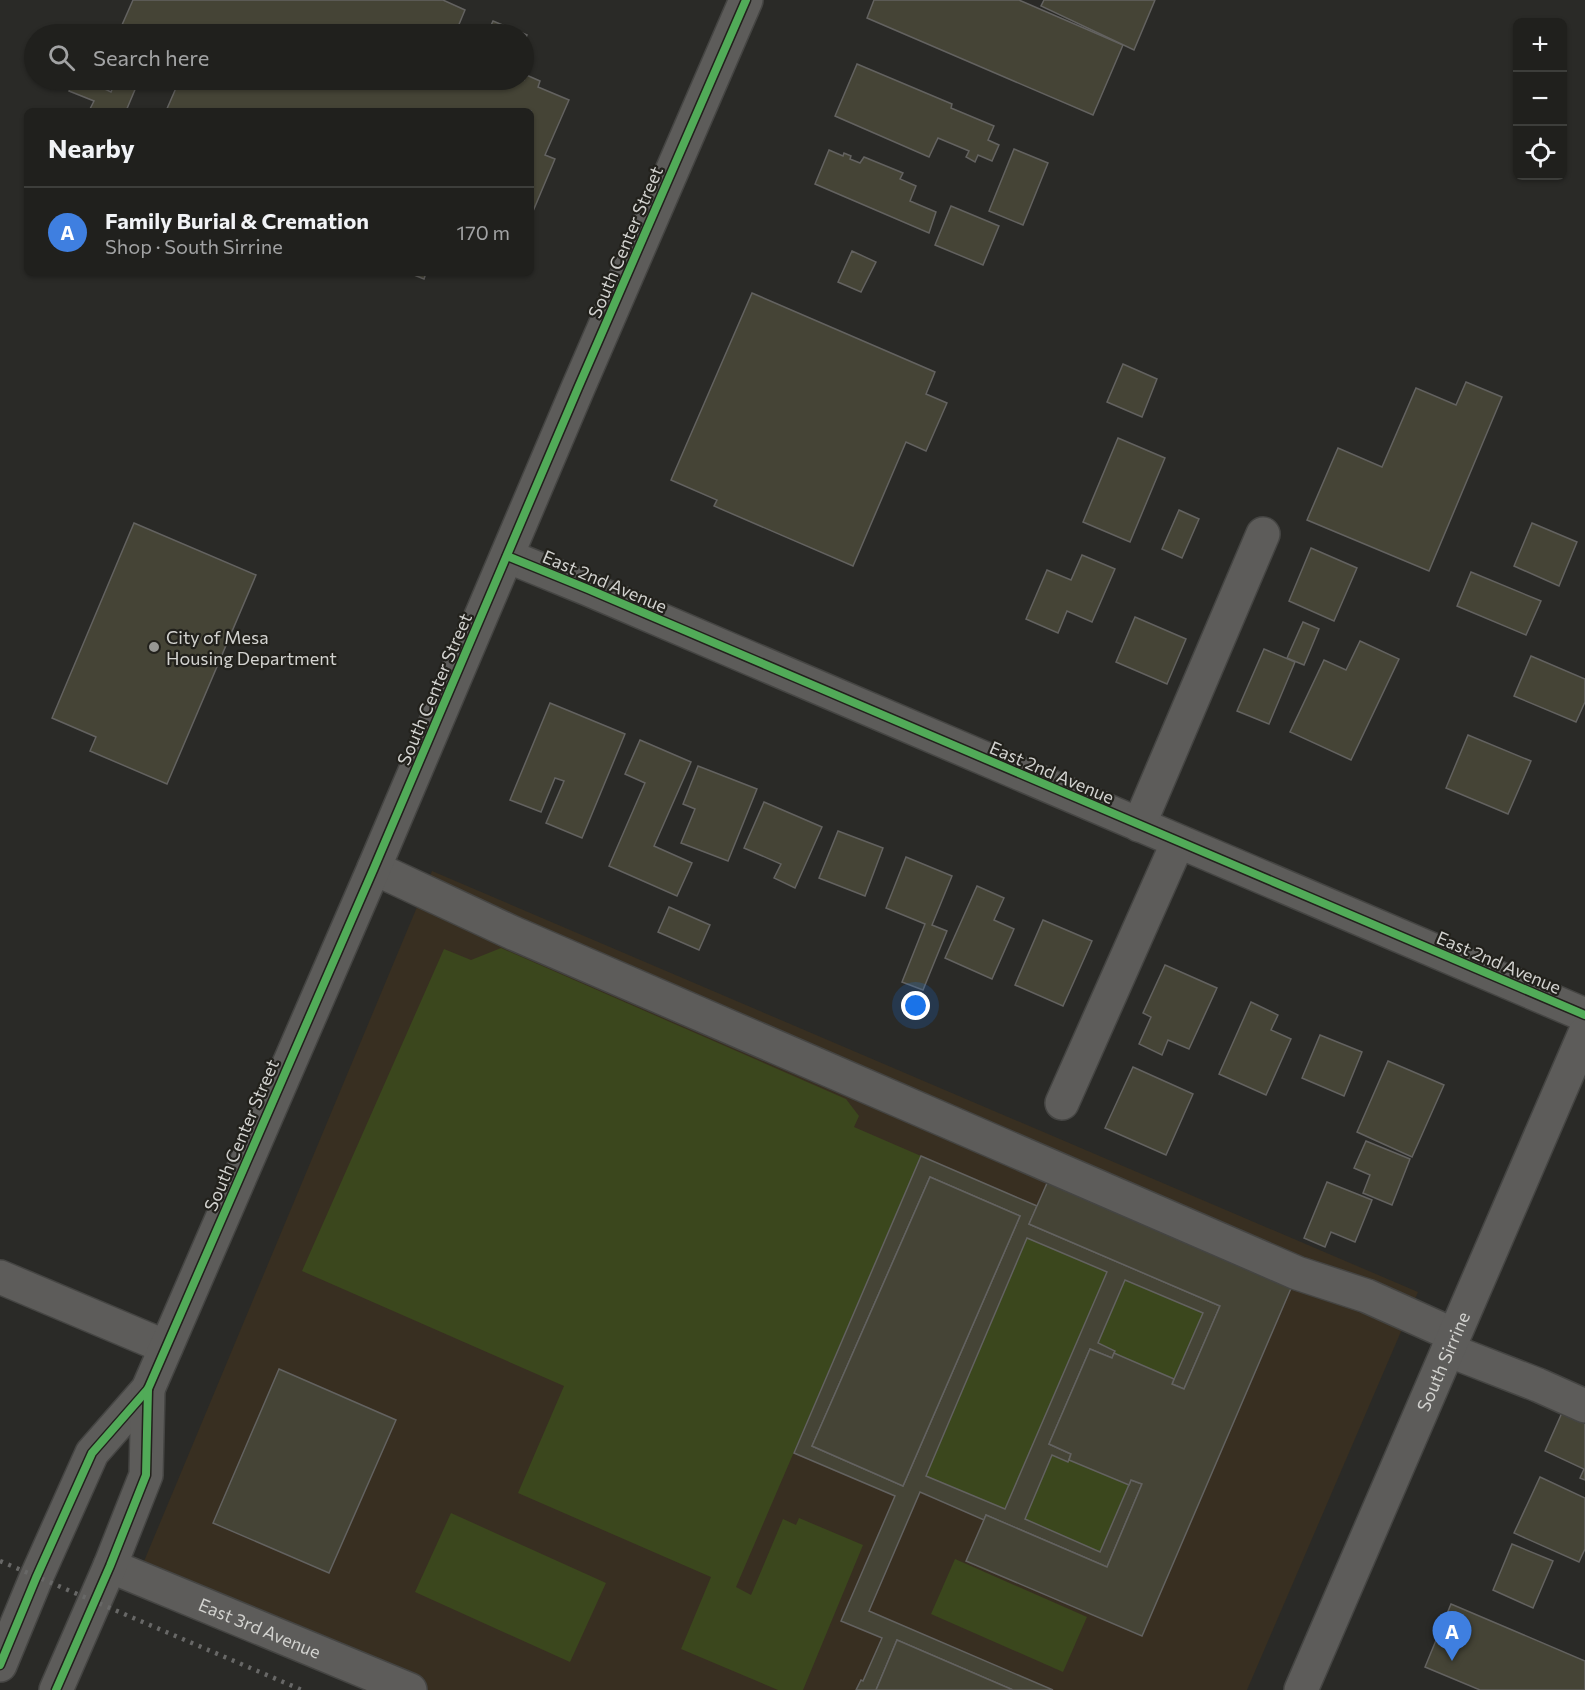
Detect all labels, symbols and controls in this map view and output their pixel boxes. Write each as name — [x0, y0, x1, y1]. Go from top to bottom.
map controls — [1513, 18, 1567, 180]
button: + — [1513, 18, 1567, 72]
search box — [24, 24, 534, 90]
icon: search — [45, 41, 78, 74]
text: Search here — [93, 44, 209, 71]
button: − — [1513, 72, 1567, 126]
button: locate — [1513, 126, 1567, 180]
text: Nearby — [48, 132, 135, 163]
street label: South Center Street — [583, 163, 667, 321]
text: Family Burial & Cremation — [105, 207, 369, 234]
text: A — [60, 220, 75, 244]
text: 170 m — [457, 220, 510, 244]
text: Shop · South Sirrine — [105, 234, 283, 258]
street label: East 2nd Avenue — [539, 545, 671, 617]
street label: South Center Street — [392, 610, 476, 768]
place label: City of Mesa Housing Department — [166, 626, 337, 669]
marker: City of Mesa Housing Department — [147, 640, 161, 654]
street label: East 2nd Avenue — [986, 736, 1118, 808]
street label: East 2nd Avenue — [1433, 926, 1565, 998]
your location — [901, 991, 930, 1020]
street label: South Center Street — [199, 1056, 283, 1214]
street label: South Sirrine — [1412, 1308, 1474, 1415]
street label: East 3rd Avenue — [195, 1593, 324, 1663]
pin: A — [1432, 1612, 1472, 1661]

